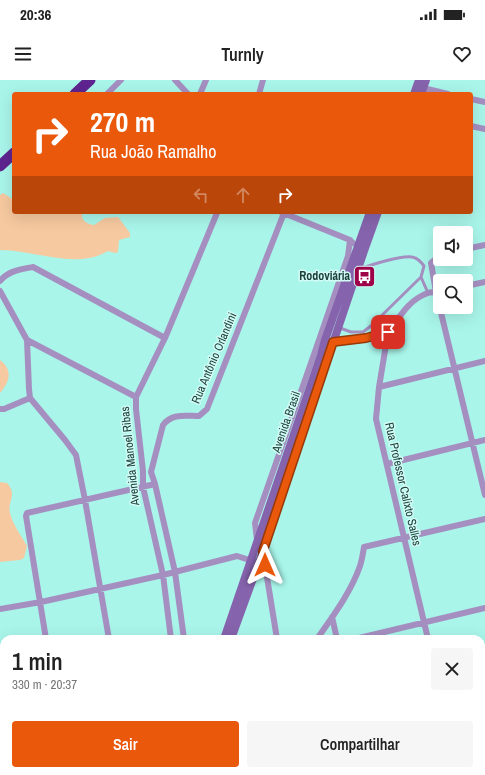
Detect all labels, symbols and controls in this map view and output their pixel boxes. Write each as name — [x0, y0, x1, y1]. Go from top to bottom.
text: 20:36 — [20, 4, 51, 25]
text: Turnly — [221, 42, 264, 67]
icon: menu — [12, 43, 34, 65]
icon: heart — [451, 43, 473, 65]
text: 270 m — [90, 103, 155, 141]
icon: right — [24, 108, 76, 160]
text: Rua João Ramalho — [90, 139, 216, 164]
icon: left — [190, 184, 212, 206]
icon: ahead — [232, 184, 254, 206]
icon: right — [274, 184, 296, 206]
map controls — [433, 226, 473, 314]
button: sound — [433, 226, 473, 266]
bus stop icon: Rodoviária — [352, 263, 378, 289]
place label: Rodoviária — [299, 268, 351, 284]
button: search — [433, 274, 473, 314]
street label: Rua Antônio Orlandini — [188, 310, 240, 406]
pin — [371, 315, 405, 349]
icon: arrive — [377, 321, 399, 343]
street label: Avenida Brasil — [268, 389, 304, 456]
street label: Avenida Manoel Ribas — [117, 406, 143, 507]
street label: Rua Professor Calixto Salles — [381, 421, 425, 547]
position arrow — [244, 544, 286, 586]
text: 1 min — [12, 645, 63, 677]
button: close — [431, 648, 473, 690]
text: 330 m · 20:37 — [12, 676, 77, 693]
button: Sair — [12, 721, 239, 767]
button: Compartilhar — [247, 721, 473, 767]

